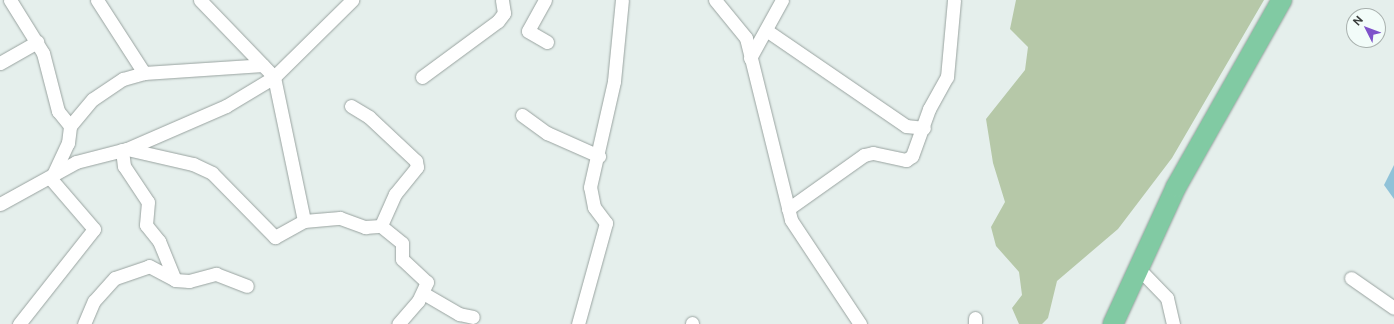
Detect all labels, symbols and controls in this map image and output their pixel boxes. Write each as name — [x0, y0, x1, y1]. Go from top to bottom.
north arrow — [1346, 8, 1386, 48]
text: N — [1350, 13, 1365, 28]

